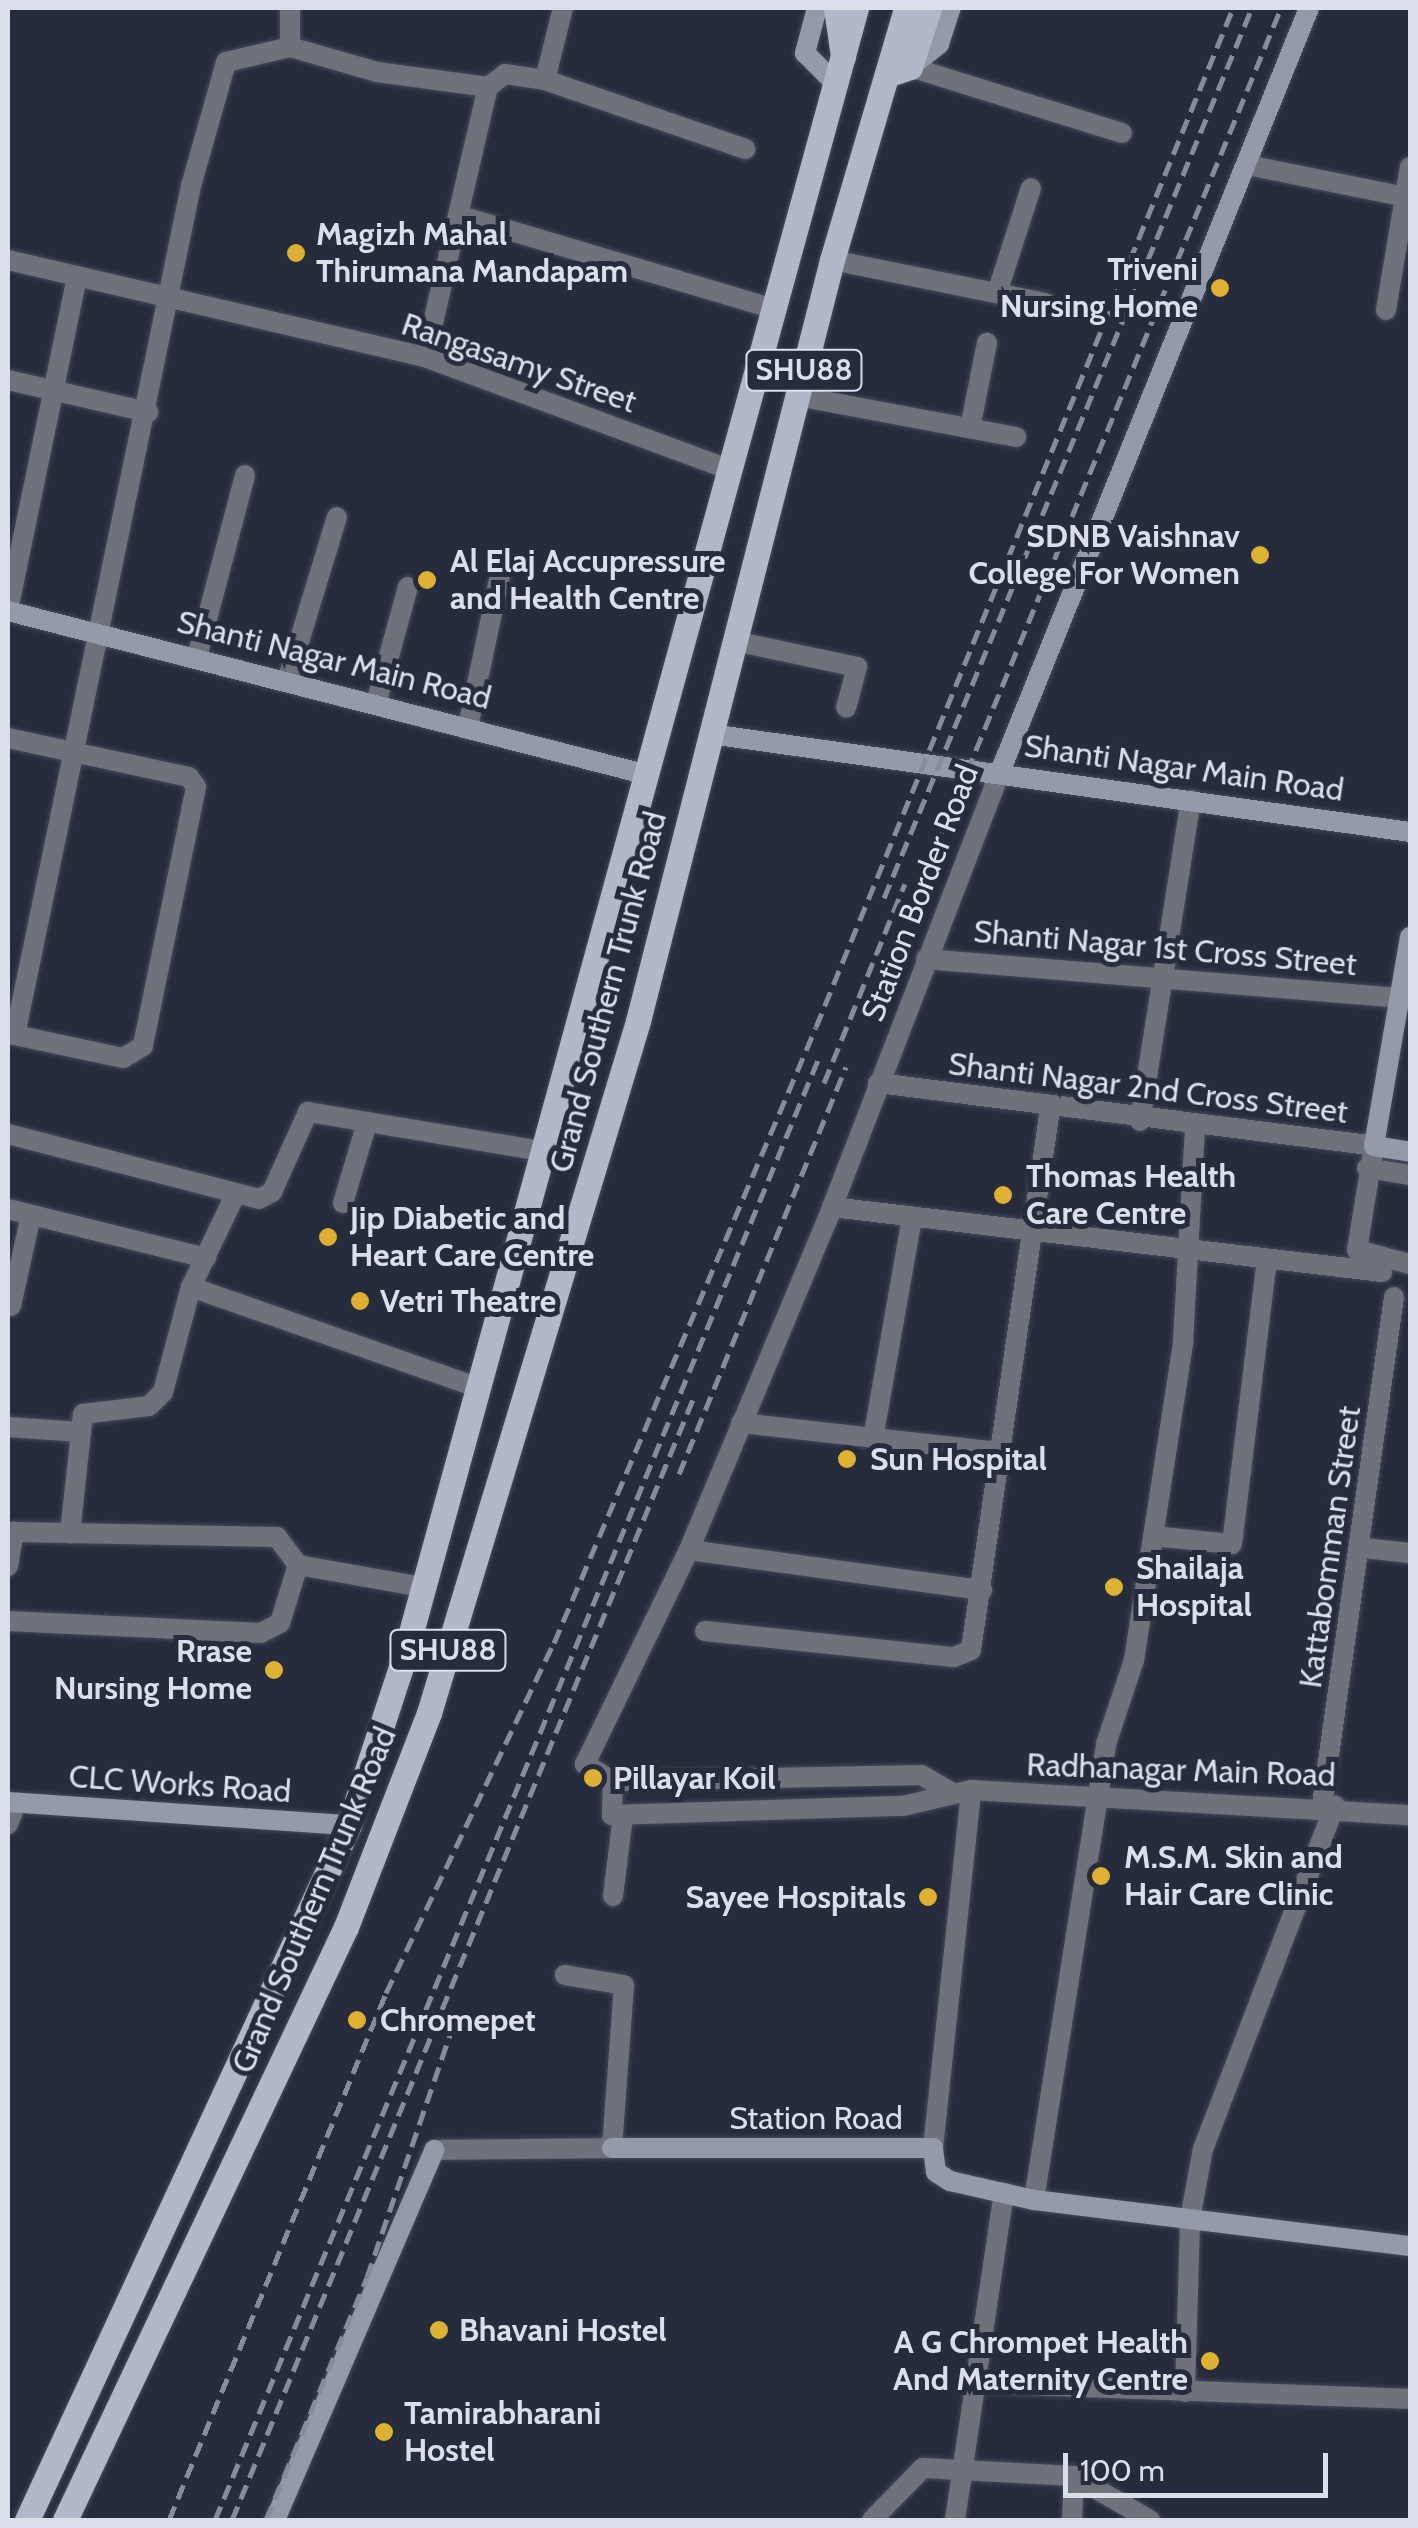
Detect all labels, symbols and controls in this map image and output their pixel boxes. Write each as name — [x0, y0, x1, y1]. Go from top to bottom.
place label: Magizh Mahal Thirumana Mandapam — [316, 216, 628, 291]
marker: Magizh Mahal Thirumana Mandapam — [285, 242, 307, 264]
place label: Triveni Nursing Home — [1000, 251, 1198, 326]
marker: Triveni Nursing Home — [1207, 275, 1233, 301]
street label: Rangasamy Street — [397, 305, 641, 421]
road number: SHU88 — [744, 345, 864, 395]
place label: SDNB Vaishnav College For Women — [968, 518, 1240, 593]
place label: Al Elaj Accupressure and Health Centre — [450, 543, 726, 618]
marker: SDNB Vaishnav College For Women — [1249, 544, 1271, 566]
marker: Al Elaj Accupressure and Health Centre — [414, 567, 440, 593]
street label: Shanti Nagar Main Road — [173, 602, 495, 718]
street label: Shanti Nagar Main Road — [1022, 727, 1346, 809]
street label: Station Border Road — [853, 759, 987, 1027]
street label: Grand Southern Trunk Road — [541, 807, 675, 1177]
street label: Shanti Nagar 1st Cross Street — [972, 912, 1358, 984]
street label: Shanti Nagar 2nd Cross Street — [946, 1044, 1350, 1132]
place label: Thomas Health Care Centre — [1026, 1158, 1236, 1233]
marker: Thomas Health Care Centre — [990, 1182, 1016, 1208]
place label: Jip Diabetic and Heart Care Centre — [350, 1200, 594, 1275]
marker: Jip Diabetic and Heart Care Centre — [315, 1224, 341, 1250]
place label: Vetri Theatre — [380, 1282, 556, 1320]
marker: Vetri Theatre — [349, 1290, 371, 1312]
street label: Kattabomman Street — [1291, 1404, 1369, 1690]
place label: Sun Hospital — [870, 1440, 1047, 1478]
marker: Sun Hospital — [834, 1446, 860, 1472]
place label: Shailaja Hospital — [1136, 1550, 1252, 1625]
marker: Shailaja Hospital — [1101, 1574, 1127, 1600]
road number: SHU88 — [388, 1625, 508, 1675]
place label: Rrase Nursing Home — [54, 1633, 252, 1708]
marker: Rrase Nursing Home — [261, 1657, 287, 1683]
street label: Grand Southern Trunk Road — [224, 1721, 404, 2079]
street label: Radhanagar Main Road — [1026, 1745, 1336, 1795]
street label: CLC Works Road — [68, 1757, 292, 1811]
place label: Pillayar Koil — [613, 1759, 776, 1797]
marker: Pillayar Koil — [582, 1767, 604, 1789]
place label: M.S.M. Skin and Hair Care Clinic — [1124, 1839, 1343, 1914]
marker: M.S.M. Skin and Hair Care Clinic — [1088, 1863, 1114, 1889]
place label: Sayee Hospitals — [686, 1878, 906, 1916]
marker: Sayee Hospitals — [915, 1884, 941, 1910]
place label: Chromepet — [380, 2001, 536, 2039]
marker: Chromepet — [344, 2007, 370, 2033]
street label: Station Road — [729, 2099, 903, 2137]
place label: Bhavani Hostel — [459, 2311, 667, 2349]
marker: Bhavani Hostel — [428, 2319, 450, 2341]
place label: A G Chrompet Health And Maternity Centre — [893, 2324, 1188, 2399]
marker: A G Chrompet Health And Maternity Centre — [1197, 2348, 1223, 2374]
place label: Tamirabharani Hostel — [404, 2395, 601, 2470]
marker: Tamirabharani Hostel — [373, 2421, 395, 2443]
scale bar — [1068, 2433, 1333, 2495]
text: 100 m — [1080, 2452, 1165, 2489]

